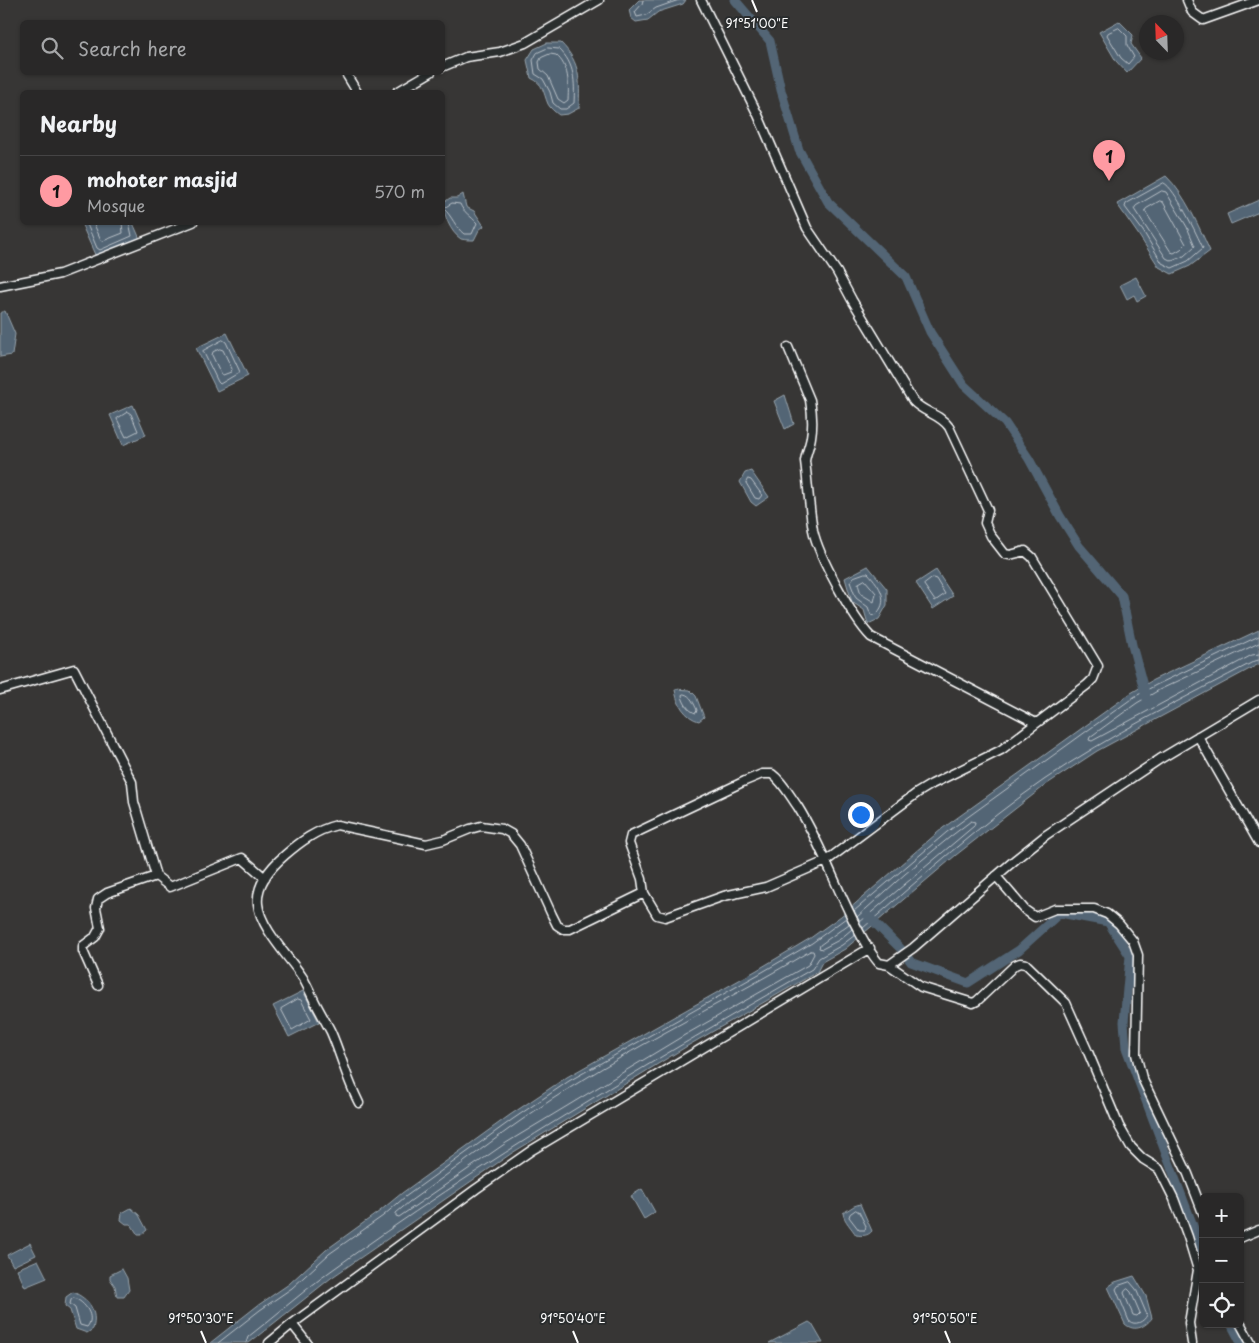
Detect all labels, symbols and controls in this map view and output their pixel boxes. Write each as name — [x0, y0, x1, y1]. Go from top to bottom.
text: 91°51'00"E — [725, 14, 789, 32]
north arrow — [1139, 15, 1184, 60]
search box — [20, 20, 445, 75]
icon: search — [38, 34, 66, 62]
text: Search here — [78, 34, 187, 62]
text: Nearby — [40, 107, 117, 139]
pin: 1 — [1093, 140, 1125, 181]
text: mohoter masjid — [87, 165, 237, 193]
text: 1 — [52, 179, 60, 203]
text: 570 m — [374, 179, 425, 203]
text: Mosque — [87, 193, 145, 217]
your location — [848, 802, 874, 828]
map controls — [1199, 1193, 1244, 1328]
button: + — [1199, 1193, 1244, 1238]
button: − — [1199, 1238, 1244, 1283]
button: locate — [1199, 1283, 1244, 1328]
text: 91°50'30"E — [168, 1309, 234, 1327]
text: 91°50'40"E — [540, 1309, 606, 1327]
text: 91°50'50"E — [912, 1309, 978, 1327]

